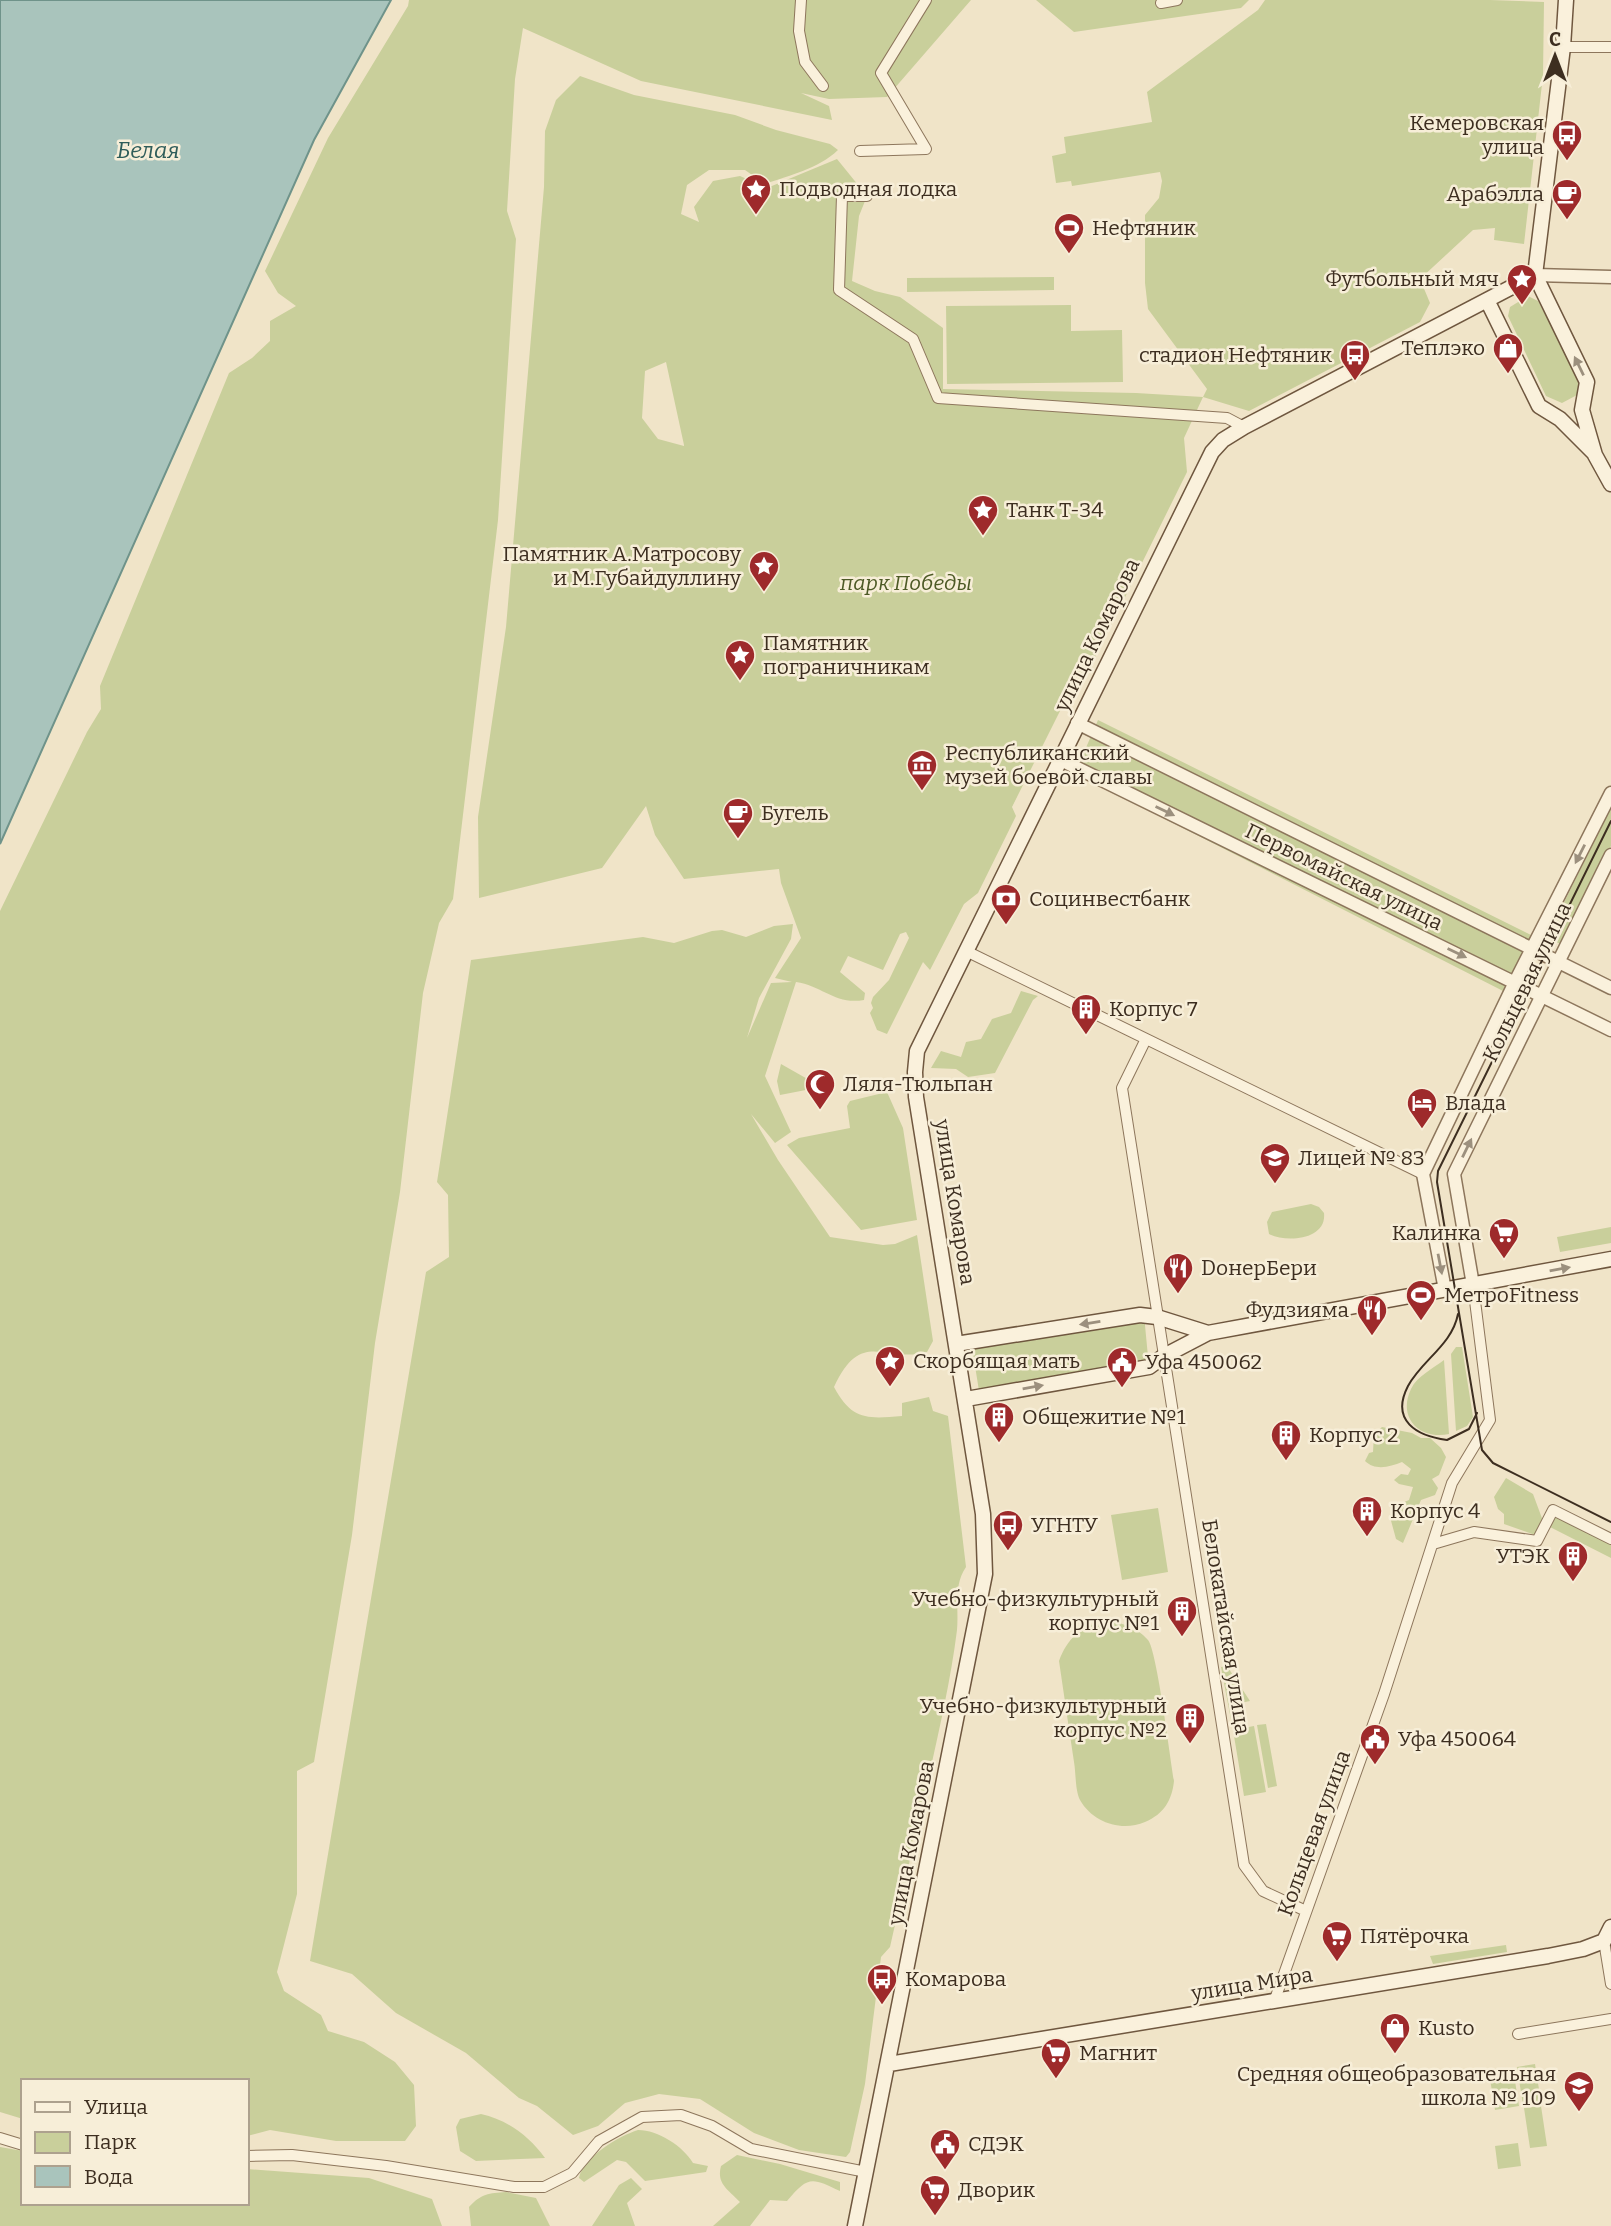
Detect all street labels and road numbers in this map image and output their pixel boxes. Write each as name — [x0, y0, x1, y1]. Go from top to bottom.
street label: улица Комарова — [1048, 554, 1146, 717]
street label: Первомайская улица — [1241, 818, 1447, 936]
street label: Кольцевая улица — [1477, 897, 1577, 1066]
street label: улица Комарова — [929, 1116, 981, 1287]
street label: Белокатайская улица — [1196, 1517, 1256, 1737]
street label: Кольцевая улица — [1272, 1746, 1356, 1920]
street label: улица Комарова — [882, 1758, 940, 1929]
street label: улица Мира — [1188, 1961, 1315, 2007]

